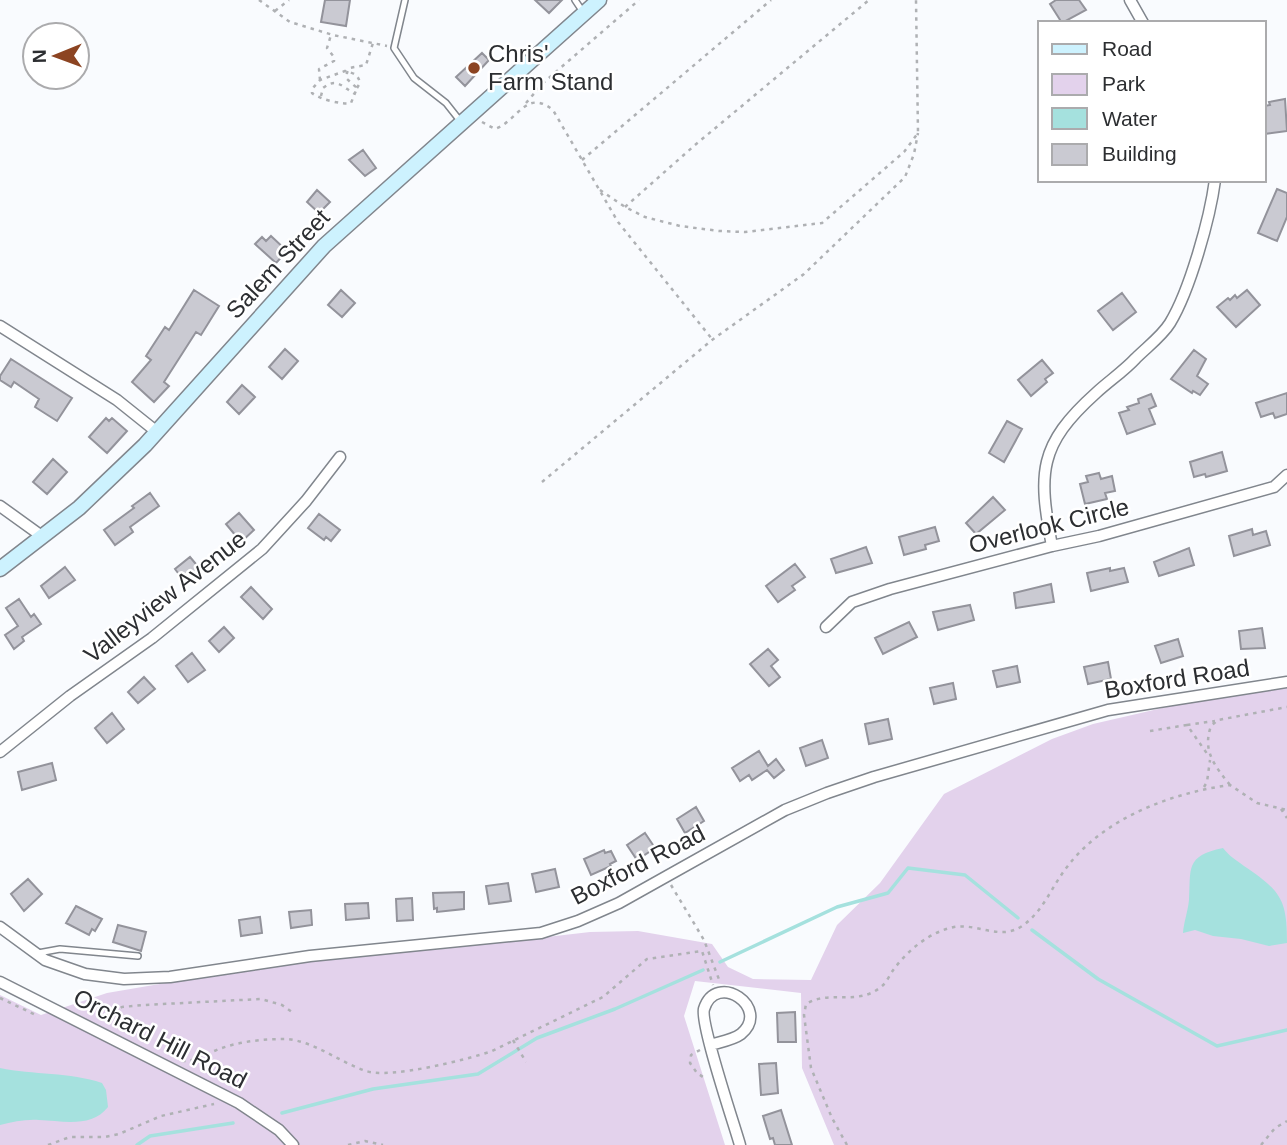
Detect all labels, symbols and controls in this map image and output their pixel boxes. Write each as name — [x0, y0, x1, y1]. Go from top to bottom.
north arrow — [21, 21, 91, 91]
legend — [1038, 21, 1266, 182]
text: Road — [1102, 37, 1152, 60]
place label: Chris' Farm Stand — [488, 40, 613, 95]
text: N — [29, 49, 50, 63]
marker: Chris' Farm Stand — [466, 60, 482, 76]
text: Park — [1102, 72, 1146, 95]
text: Water — [1102, 107, 1157, 130]
text: Building — [1102, 142, 1177, 165]
street label: Salem Street — [220, 203, 335, 324]
street label: Overlook Circle — [966, 493, 1132, 558]
street label: Valleyview Avenue — [78, 525, 251, 668]
street label: Boxford Road — [1102, 654, 1252, 703]
street label: Boxford Road — [566, 819, 709, 910]
street label: Orchard Hill Road — [69, 983, 251, 1094]

